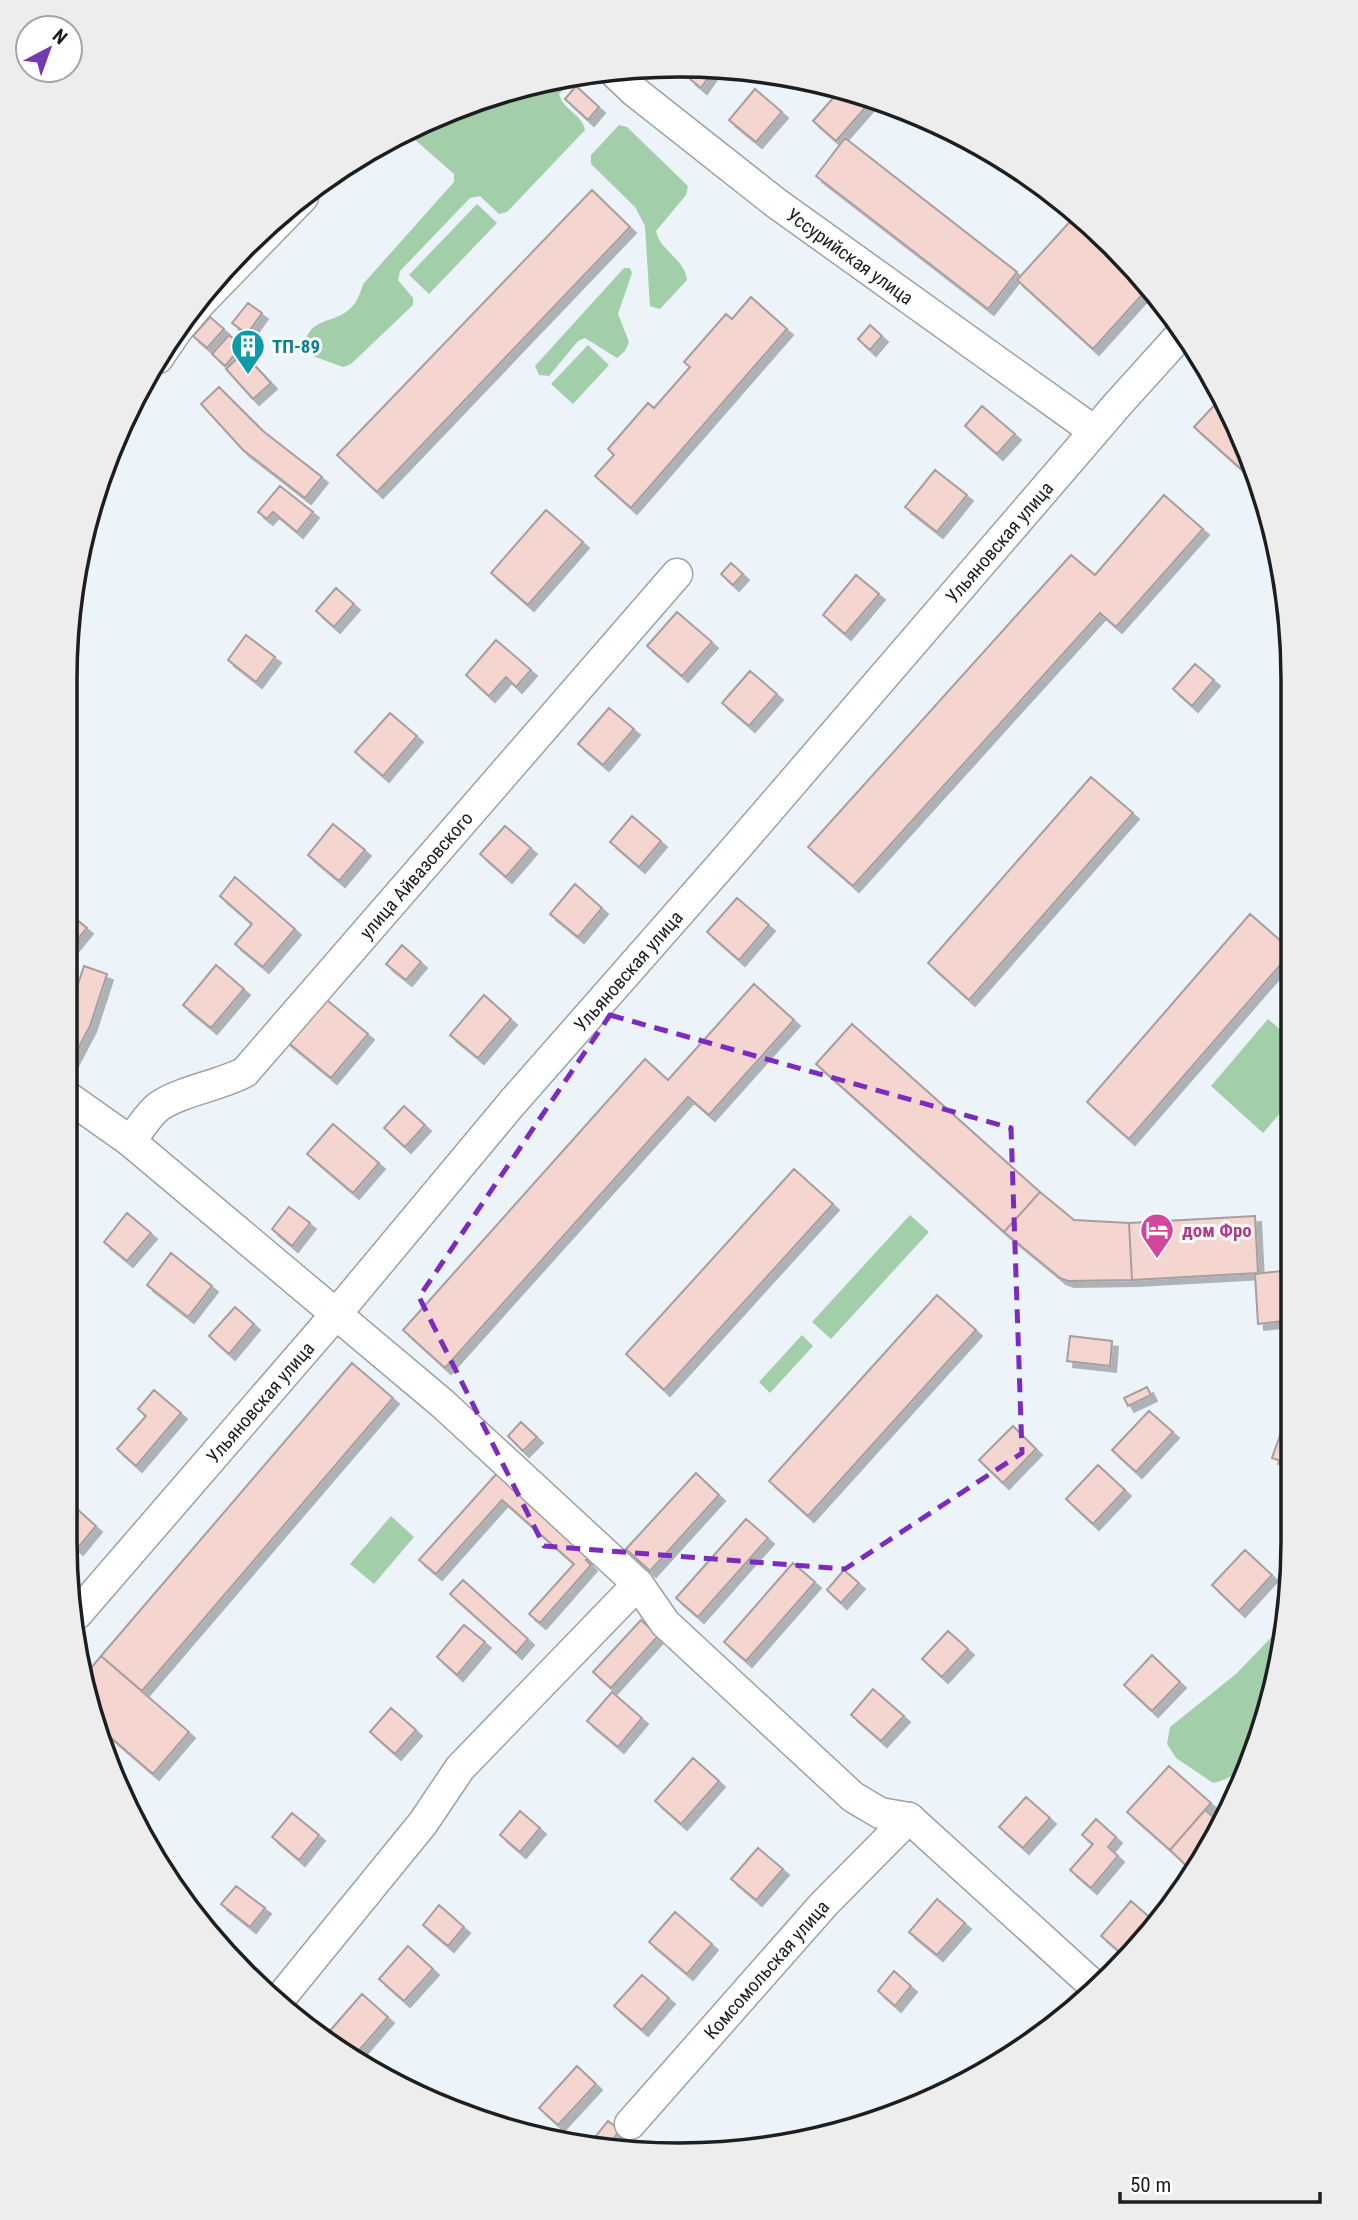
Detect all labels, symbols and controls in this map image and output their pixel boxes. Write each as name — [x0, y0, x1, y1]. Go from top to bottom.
north arrow — [14, 14, 84, 84]
text: N — [48, 24, 72, 49]
street label: Уссурийская улица — [782, 203, 918, 309]
building icon: ТП-89 — [229, 327, 267, 376]
place label: ТП-89 — [272, 335, 320, 358]
street label: Ульяновская улица — [941, 477, 1058, 608]
street label: улица Айвазовского — [354, 807, 477, 943]
street label: Ульяновская улица — [569, 906, 687, 1036]
hotel icon: дом Фро — [1138, 1211, 1176, 1260]
place label: дом Фро — [1182, 1219, 1252, 1242]
street label: Ульяновская улица — [201, 1337, 319, 1468]
street label: Комсомольская улица — [699, 1895, 834, 2044]
scale bar — [1120, 2160, 1320, 2204]
text: 50 m — [1130, 2173, 1171, 2197]

